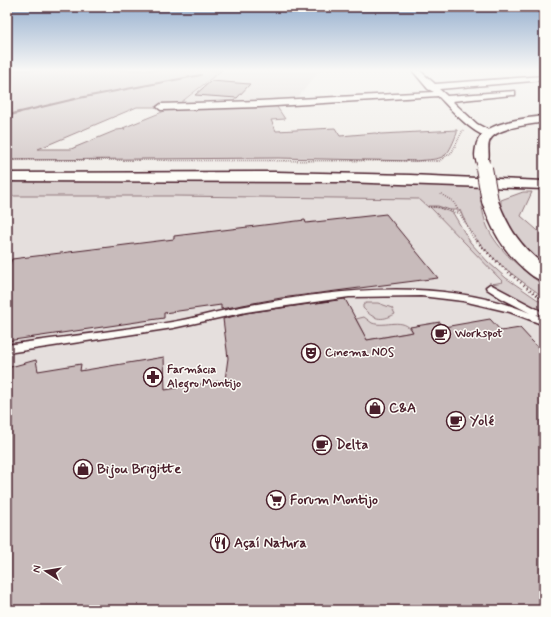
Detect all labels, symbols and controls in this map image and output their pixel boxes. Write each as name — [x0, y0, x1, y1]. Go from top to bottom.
cafe icon: Workspot — [430, 323, 452, 345]
place label: Workspot — [454, 326, 503, 342]
theatre icon: Cinema NOS — [300, 342, 322, 364]
place label: Cinema NOS — [325, 345, 395, 361]
place label: Farmácia Alegro Montijo — [167, 362, 241, 393]
pharmacy icon: Farmácia Alegro Montijo — [142, 366, 164, 388]
shop icon: C&A — [364, 397, 386, 419]
place label: C&A — [389, 399, 416, 417]
cafe icon: Yolé — [445, 410, 467, 432]
place label: Yolé — [470, 412, 495, 430]
cafe icon: Delta — [311, 434, 333, 456]
place label: Delta — [336, 436, 369, 454]
shop icon: Bijou Brigitte — [72, 458, 94, 480]
place label: Bijou Brigitte — [97, 460, 181, 480]
supermarket icon: Forum Montijo — [265, 489, 287, 511]
place label: Forum Montijo — [290, 491, 378, 509]
restaurant icon: Açaí Natura — [209, 532, 231, 554]
place label: Açaí Natura — [234, 534, 307, 552]
north arrow — [26, 551, 66, 591]
text: N — [30, 564, 45, 574]

